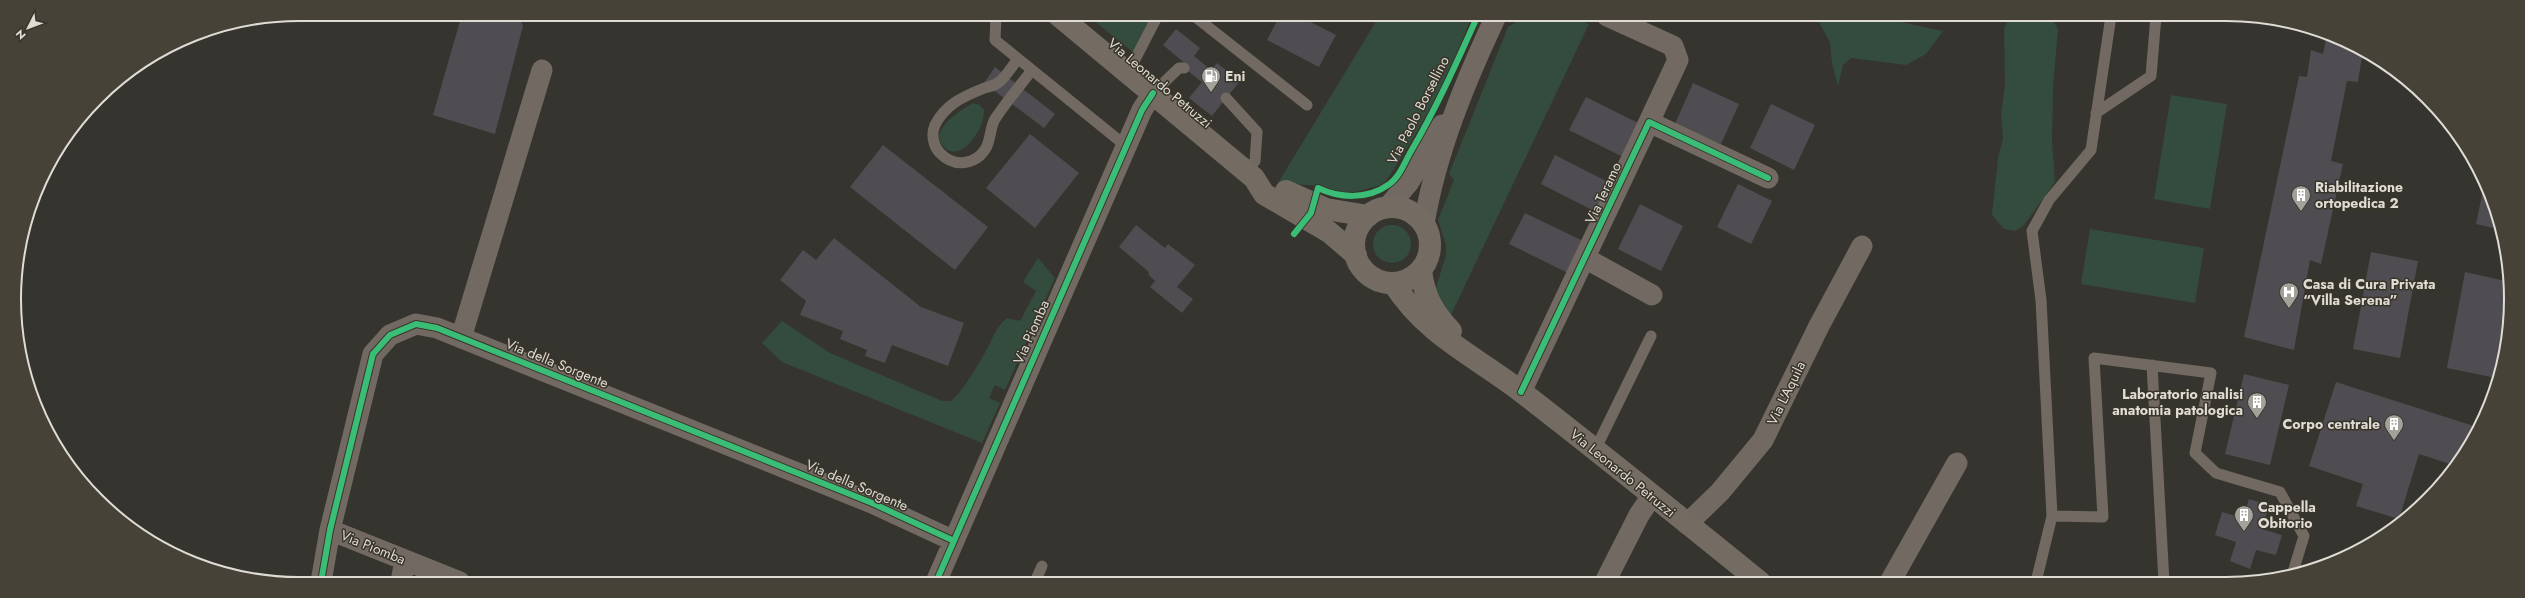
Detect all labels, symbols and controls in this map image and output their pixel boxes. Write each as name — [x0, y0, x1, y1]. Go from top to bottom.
north arrow — [8, 8, 48, 48]
text: N — [12, 26, 29, 43]
street label: Via Leonardo Petruzzi — [1104, 33, 1216, 133]
street label: Via Paolo Borsellino — [1382, 52, 1454, 167]
fuel station icon: Eni — [1200, 65, 1222, 93]
place label: Eni — [1225, 66, 1245, 86]
street label: Via Teramo — [1580, 158, 1626, 227]
place label: Riabilitazione ortopedica 2 — [2315, 177, 2403, 213]
building icon: Riabilitazione ortopedica 2 — [2290, 184, 2312, 212]
place label: Casa di Cura Privata “Villa Serena” — [2303, 274, 2436, 310]
hospital icon: Casa di Cura Privata “Villa Serena” — [2278, 281, 2300, 309]
street label: Via Piomba — [1008, 297, 1054, 367]
street label: Via della Sorgente — [503, 333, 611, 393]
street label: Via L'Aquila — [1762, 358, 1810, 428]
place label: Laboratorio analisi anatomia patologica — [2112, 384, 2243, 420]
building icon: Laboratorio analisi anatomia patologica — [2246, 391, 2268, 419]
building icon: Corpo centrale — [2383, 413, 2405, 441]
place label: Corpo centrale — [2283, 414, 2380, 434]
street label: Via Leonardo Petruzzi — [1566, 424, 1680, 522]
street label: Via della Sorgente — [803, 454, 911, 516]
place label: Cappella Obitorio — [2258, 497, 2316, 533]
building icon: Cappella Obitorio — [2233, 504, 2255, 532]
street label: Via Piomba — [338, 525, 408, 569]

